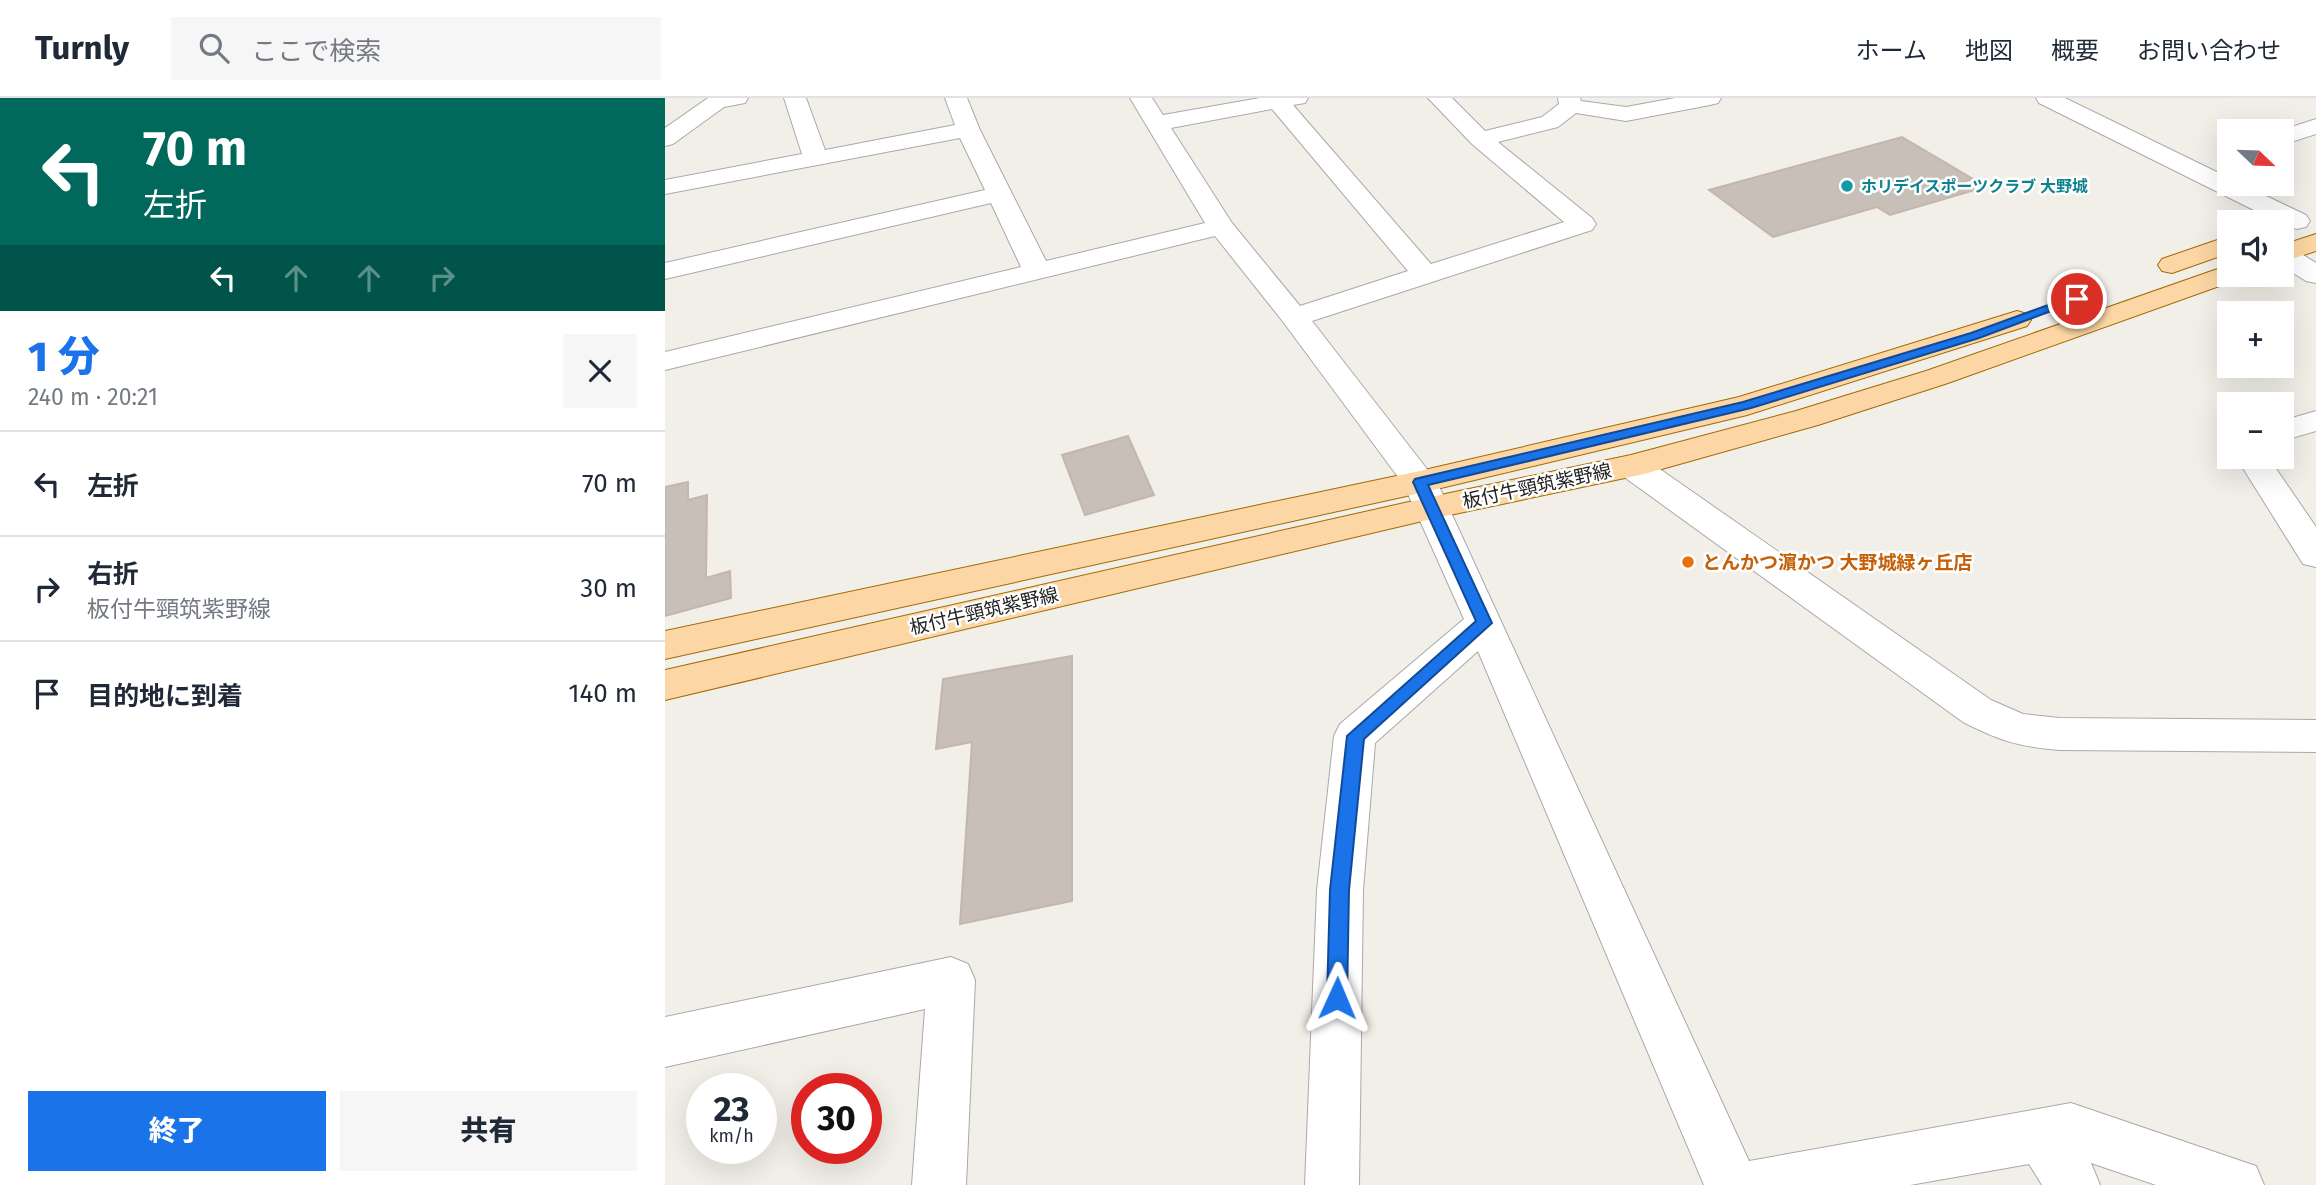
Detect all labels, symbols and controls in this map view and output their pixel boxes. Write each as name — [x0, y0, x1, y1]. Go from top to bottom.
search box — [171, 17, 661, 80]
text: Turnly — [35, 28, 129, 68]
icon: search — [195, 29, 233, 67]
text: ここで検索 — [251, 36, 381, 67]
text: ホーム — [1856, 37, 1927, 65]
text: 地図 — [1965, 37, 2013, 65]
text: 概要 — [2051, 37, 2099, 65]
text: お問い合わせ — [2137, 37, 2281, 65]
text: 70 m — [143, 119, 247, 178]
north arrow — [2217, 119, 2294, 196]
map controls — [2217, 119, 2294, 469]
icon: left — [28, 126, 119, 217]
place label: ホリデイスポーツクラブ 大野城 — [1861, 177, 2088, 196]
marker: ホリデイスポーツクラブ 大野城 — [1839, 178, 1855, 194]
text: 左折 — [143, 186, 207, 224]
button: sound — [2217, 210, 2294, 287]
icon: left — [204, 259, 242, 297]
icon: ahead — [277, 259, 315, 297]
icon: ahead — [350, 259, 388, 297]
icon: right — [423, 259, 461, 297]
pin — [2047, 269, 2107, 329]
icon: arrive — [2058, 280, 2096, 318]
button: + — [2217, 301, 2294, 378]
text: 1 分 — [28, 332, 99, 382]
button: close — [563, 334, 637, 408]
text: 240 m · 20:21 — [28, 383, 158, 411]
button: − — [2217, 392, 2294, 469]
street label: 板付牛頸筑紫野線 — [1460, 459, 1614, 513]
icon: left — [28, 465, 66, 503]
text: 70 m — [582, 468, 637, 499]
text: 左折 — [87, 471, 139, 502]
place label: とんかつ濵かつ 大野城緑ヶ丘店 — [1702, 551, 1973, 574]
marker: とんかつ濵かつ 大野城緑ヶ丘店 — [1680, 554, 1696, 570]
text: 右折 — [87, 559, 139, 590]
icon: right — [28, 570, 66, 608]
text: 30 m — [580, 573, 637, 604]
street label: 板付牛頸筑紫野線 — [907, 583, 1061, 639]
text: 板付牛頸筑紫野線 — [87, 595, 271, 623]
icon: arrive — [28, 675, 66, 713]
text: 140 m — [568, 678, 637, 709]
text: 目的地に到着 — [87, 681, 243, 712]
position arrow — [1300, 961, 1374, 1035]
speed limit sign: 30 — [791, 1073, 882, 1164]
text: 23 — [713, 1088, 750, 1130]
button: 終了 — [28, 1091, 326, 1171]
button: 共有 — [340, 1091, 637, 1171]
text: km/h — [709, 1125, 754, 1147]

